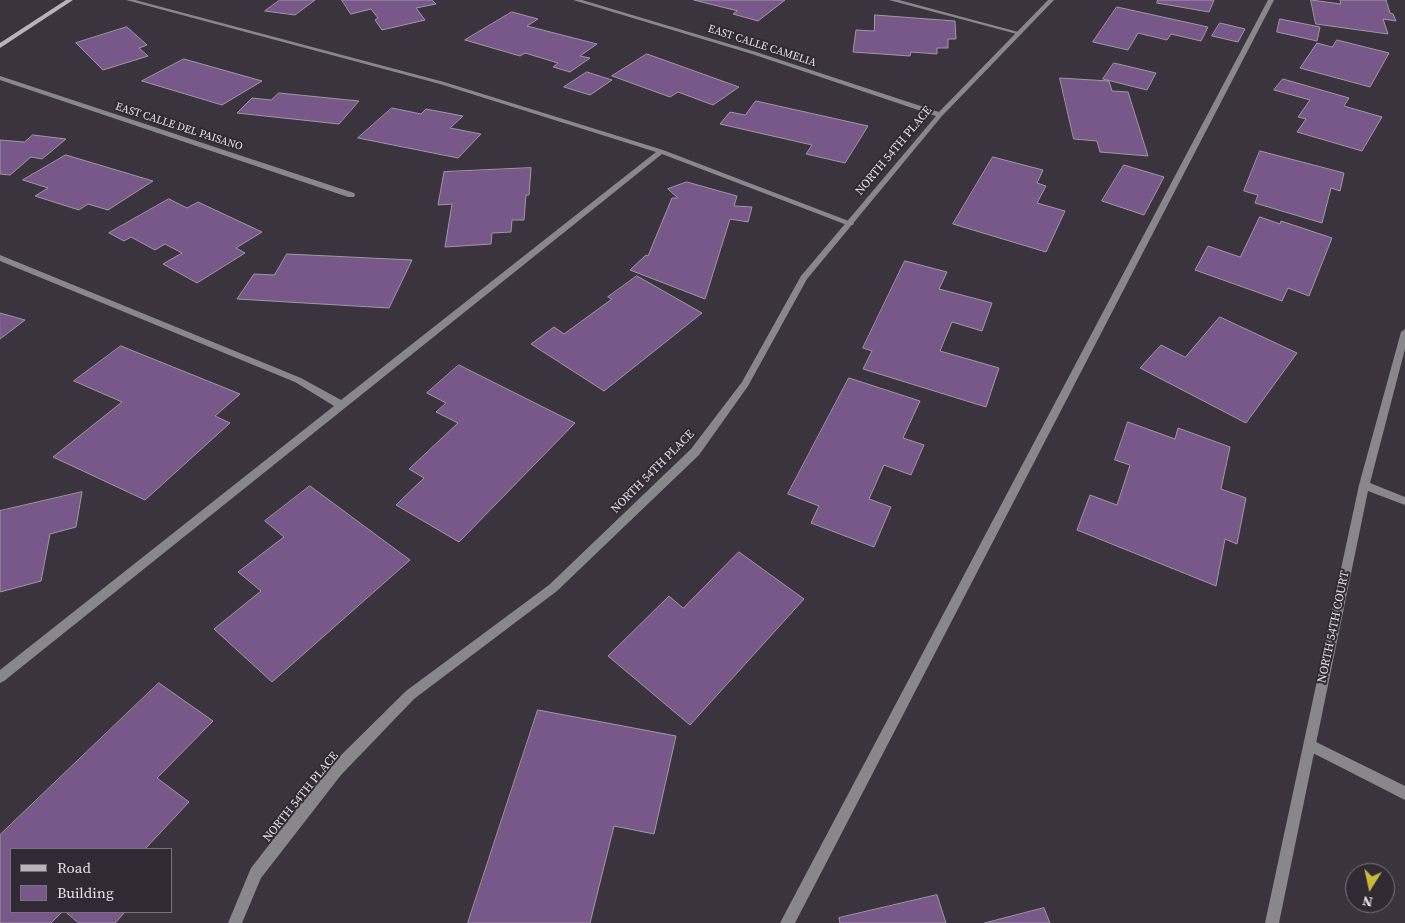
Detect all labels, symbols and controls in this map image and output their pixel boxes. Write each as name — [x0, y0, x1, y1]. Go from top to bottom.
street label: EAST CALLE CAMELIA — [706, 22, 818, 70]
street label: EAST CALLE DEL PAISANO — [114, 100, 244, 154]
street label: NORTH 54TH PLACE — [853, 104, 935, 198]
street label: NORTH 54TH PLACE — [608, 427, 698, 517]
street label: NORTH 54TH COURT — [1315, 570, 1353, 684]
street label: NORTH 54TH PLACE — [260, 749, 342, 845]
legend — [10, 848, 172, 913]
text: Road — [57, 857, 91, 878]
north arrow — [1345, 863, 1395, 913]
text: Building — [57, 882, 114, 903]
text: N — [1361, 891, 1374, 913]

